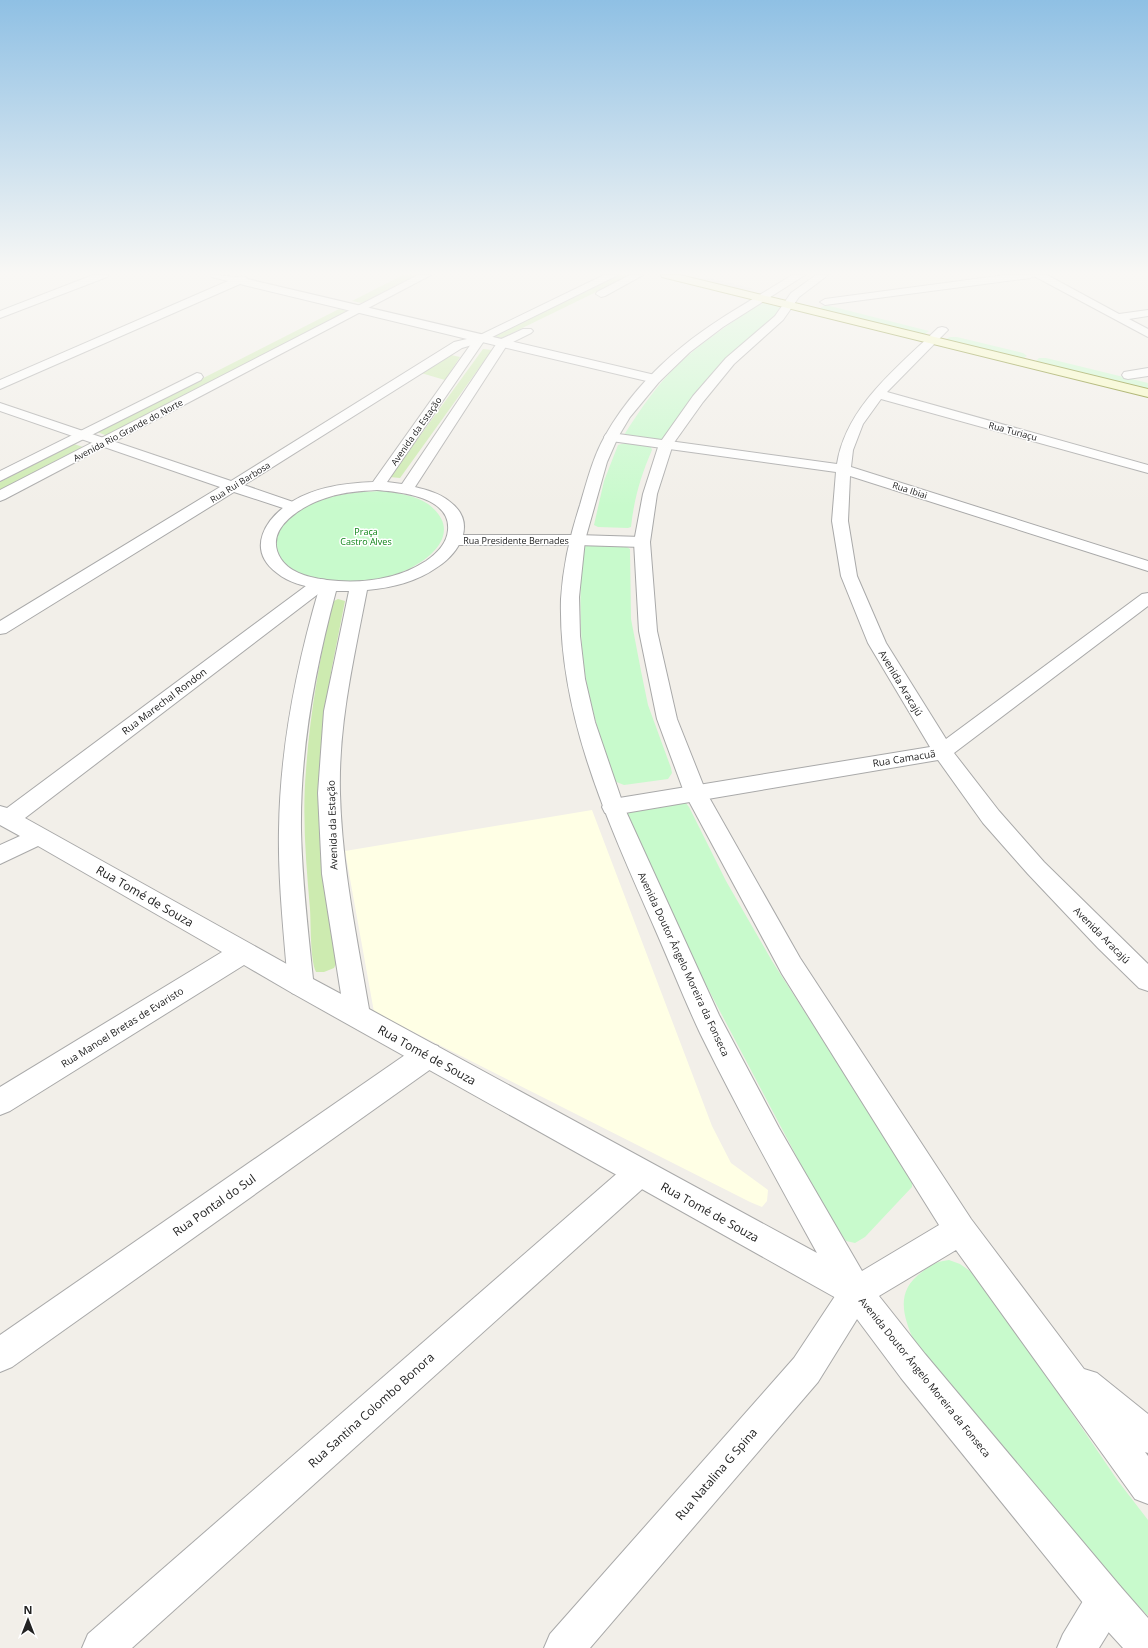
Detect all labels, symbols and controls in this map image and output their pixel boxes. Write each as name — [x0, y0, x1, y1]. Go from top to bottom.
street label: Avenida da Estação — [387, 394, 445, 468]
street label: Avenida Rio Grande do Norte — [71, 396, 185, 464]
street label: Rua Turiaçu — [987, 418, 1039, 444]
street label: Rua Rui Barbosa — [207, 458, 273, 506]
street label: Rua Ibiai — [891, 478, 929, 502]
park label: Praça Castro Alves — [340, 525, 392, 548]
street label: Rua Presidente Bernades — [463, 534, 569, 547]
street label: Avenida Aracajú — [876, 647, 926, 719]
street label: Rua Marechal Rondon — [119, 664, 209, 738]
street label: Rua Camacuã — [871, 746, 937, 770]
street label: Avenida da Estação — [323, 780, 341, 870]
street label: Rua Tomé de Souza — [93, 861, 197, 931]
street label: Avenida Doutor Ângelo Moreira da Fonseca — [635, 870, 733, 1058]
street label: Avenida Aracajú — [1071, 904, 1133, 966]
street label: Rua Manoel Bretas de Evaristo — [58, 983, 186, 1071]
street label: Rua Tomé de Souza — [375, 1021, 479, 1089]
street label: Rua Pontal do Sul — [169, 1170, 259, 1240]
street label: Rua Tomé de Souza — [658, 1178, 762, 1246]
street label: Avenida Doutor Ângelo Moreira da Fonseca — [856, 1294, 994, 1460]
street label: Rua Santina Colombo Bonora — [304, 1349, 438, 1471]
street label: Rua Natalina G Spina — [671, 1424, 761, 1524]
north arrow — [8, 1600, 48, 1640]
text: N — [24, 1602, 32, 1617]

